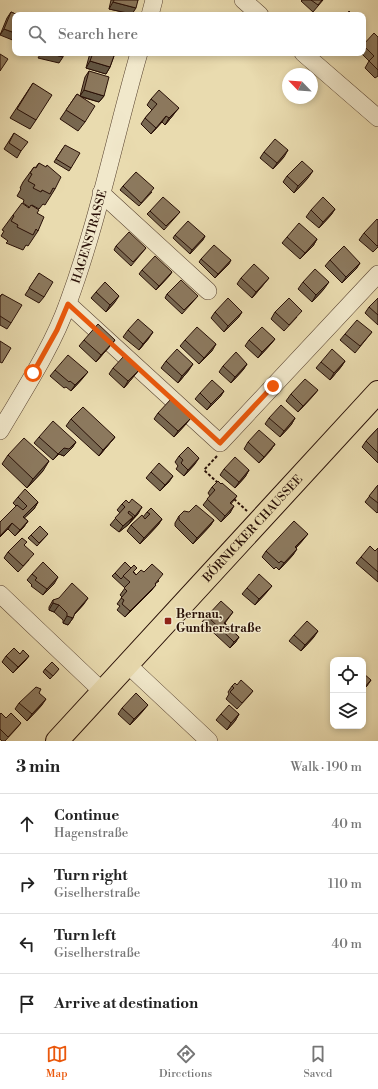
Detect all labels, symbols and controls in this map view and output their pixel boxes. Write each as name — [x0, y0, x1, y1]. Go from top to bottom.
search box — [12, 12, 366, 56]
icon: search — [26, 23, 48, 45]
text: Search here — [58, 25, 138, 44]
north arrow — [282, 68, 318, 104]
street label: HAGENSTRASSE — [69, 188, 111, 285]
route start — [24, 364, 42, 382]
route end — [264, 377, 282, 395]
street label: BÖRNICKER CHAUSSEE — [199, 472, 306, 586]
place label: Bernau, Guntherstraße — [176, 607, 262, 636]
marker: Bernau, Guntherstraße — [163, 616, 173, 626]
map controls — [330, 657, 366, 729]
button: locate — [330, 657, 366, 693]
button: layers — [330, 693, 366, 729]
text: 3 min — [16, 756, 60, 778]
text: Walk · 190 m — [291, 759, 362, 775]
text: Continue — [54, 806, 119, 825]
icon: ahead — [16, 813, 38, 835]
text: 40 m — [332, 816, 362, 832]
text: Hagenstraße — [54, 825, 128, 841]
text: Turn right — [54, 866, 128, 885]
icon: right — [16, 873, 38, 895]
text: 110 m — [328, 876, 362, 892]
text: Giselherstraße — [54, 885, 140, 901]
text: Turn left — [54, 926, 116, 945]
icon: left — [16, 933, 38, 955]
text: 40 m — [332, 936, 362, 952]
text: Giselherstraße — [54, 945, 140, 961]
icon: arrive — [16, 993, 38, 1015]
text: Arrive at destination — [54, 994, 198, 1013]
tab: Map — [46, 1043, 68, 1081]
tab: Directions — [159, 1043, 212, 1081]
tab: Saved — [303, 1043, 332, 1081]

